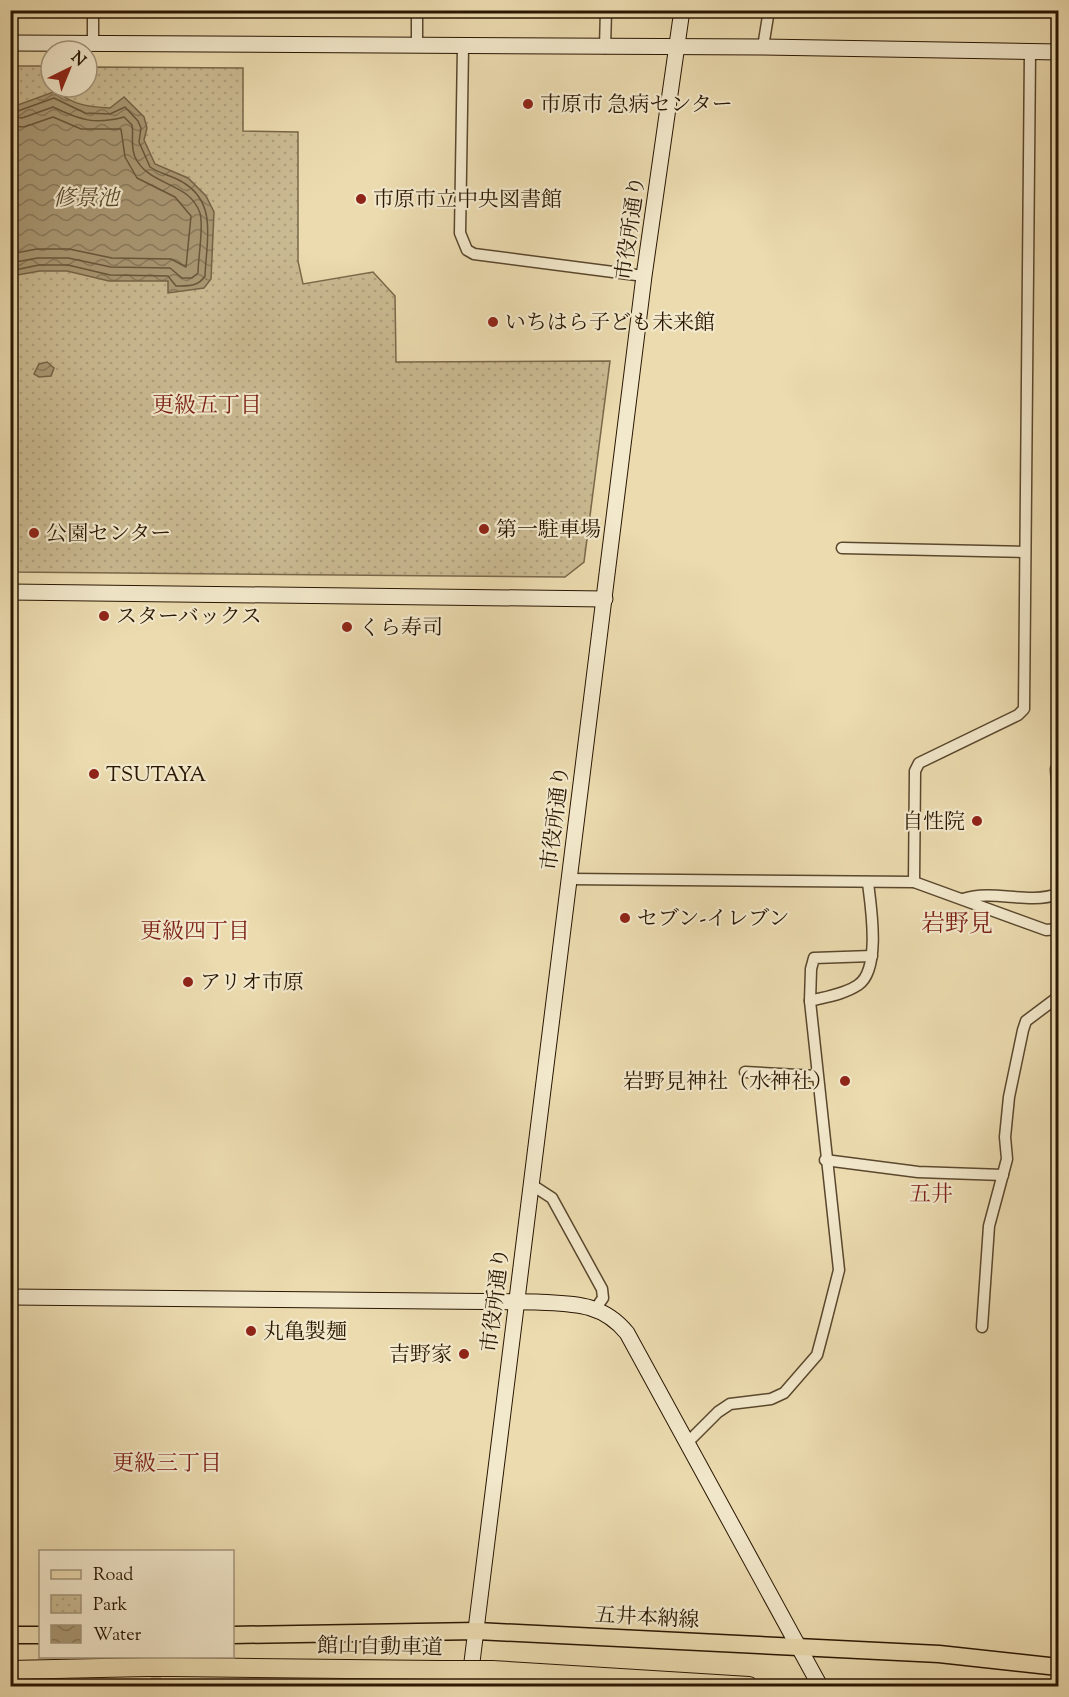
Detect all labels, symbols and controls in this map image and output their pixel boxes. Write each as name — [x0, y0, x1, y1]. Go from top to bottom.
north arrow — [39, 39, 99, 99]
text: N — [65, 47, 90, 73]
place label: 市原市 急病センター — [540, 91, 733, 121]
marker: 市原市 急病センター — [521, 97, 535, 111]
street label: 市役所通り — [610, 174, 654, 282]
water label: 修景池 — [53, 184, 122, 216]
place label: 市原市立中央図書館 — [373, 186, 562, 216]
marker: 市原市立中央図書館 — [354, 192, 368, 206]
place label: いちはら子ども未来館 — [505, 309, 715, 339]
marker: いちはら子ども未来館 — [486, 315, 500, 329]
district label: 更級五丁目 — [152, 391, 262, 423]
place label: 第一駐車場 — [496, 516, 601, 546]
place label: 公園センター — [46, 520, 171, 550]
marker: 第一駐車場 — [477, 522, 491, 536]
marker: 公園センター — [27, 526, 41, 540]
place label: スターバックス — [116, 603, 262, 633]
marker: スターバックス — [97, 609, 111, 623]
place label: くら寿司 — [359, 614, 443, 644]
marker: くら寿司 — [340, 620, 354, 634]
place label: TSUTAYA — [106, 761, 206, 791]
street label: 市役所通り — [536, 764, 578, 872]
marker: TSUTAYA — [87, 767, 101, 781]
place label: 自性院 — [902, 808, 965, 838]
marker: 自性院 — [970, 814, 984, 828]
place label: セブン-イレブン — [637, 905, 789, 935]
district label: 岩野見 — [921, 908, 993, 942]
marker: セブン-イレブン — [618, 911, 632, 925]
district label: 更級四丁目 — [140, 917, 250, 949]
place label: アリオ市原 — [200, 969, 304, 999]
marker: アリオ市原 — [181, 975, 195, 989]
place label: 岩野見神社（水神社） — [623, 1068, 833, 1098]
marker: 岩野見神社（水神社） — [838, 1074, 852, 1088]
district label: 五井 — [909, 1180, 953, 1212]
street label: 市役所通り — [476, 1246, 518, 1354]
place label: 丸亀製麺 — [263, 1318, 347, 1348]
marker: 丸亀製麺 — [244, 1324, 258, 1338]
place label: 吉野家 — [389, 1341, 452, 1371]
marker: 吉野家 — [457, 1347, 471, 1361]
district label: 更級三丁目 — [112, 1449, 222, 1481]
legend — [39, 1550, 234, 1658]
text: Road — [93, 1563, 133, 1589]
text: Park — [93, 1593, 128, 1619]
street label: 五井本納線 — [594, 1601, 700, 1637]
text: Water — [93, 1623, 142, 1649]
street label: 館山自動車道 — [317, 1632, 443, 1664]

